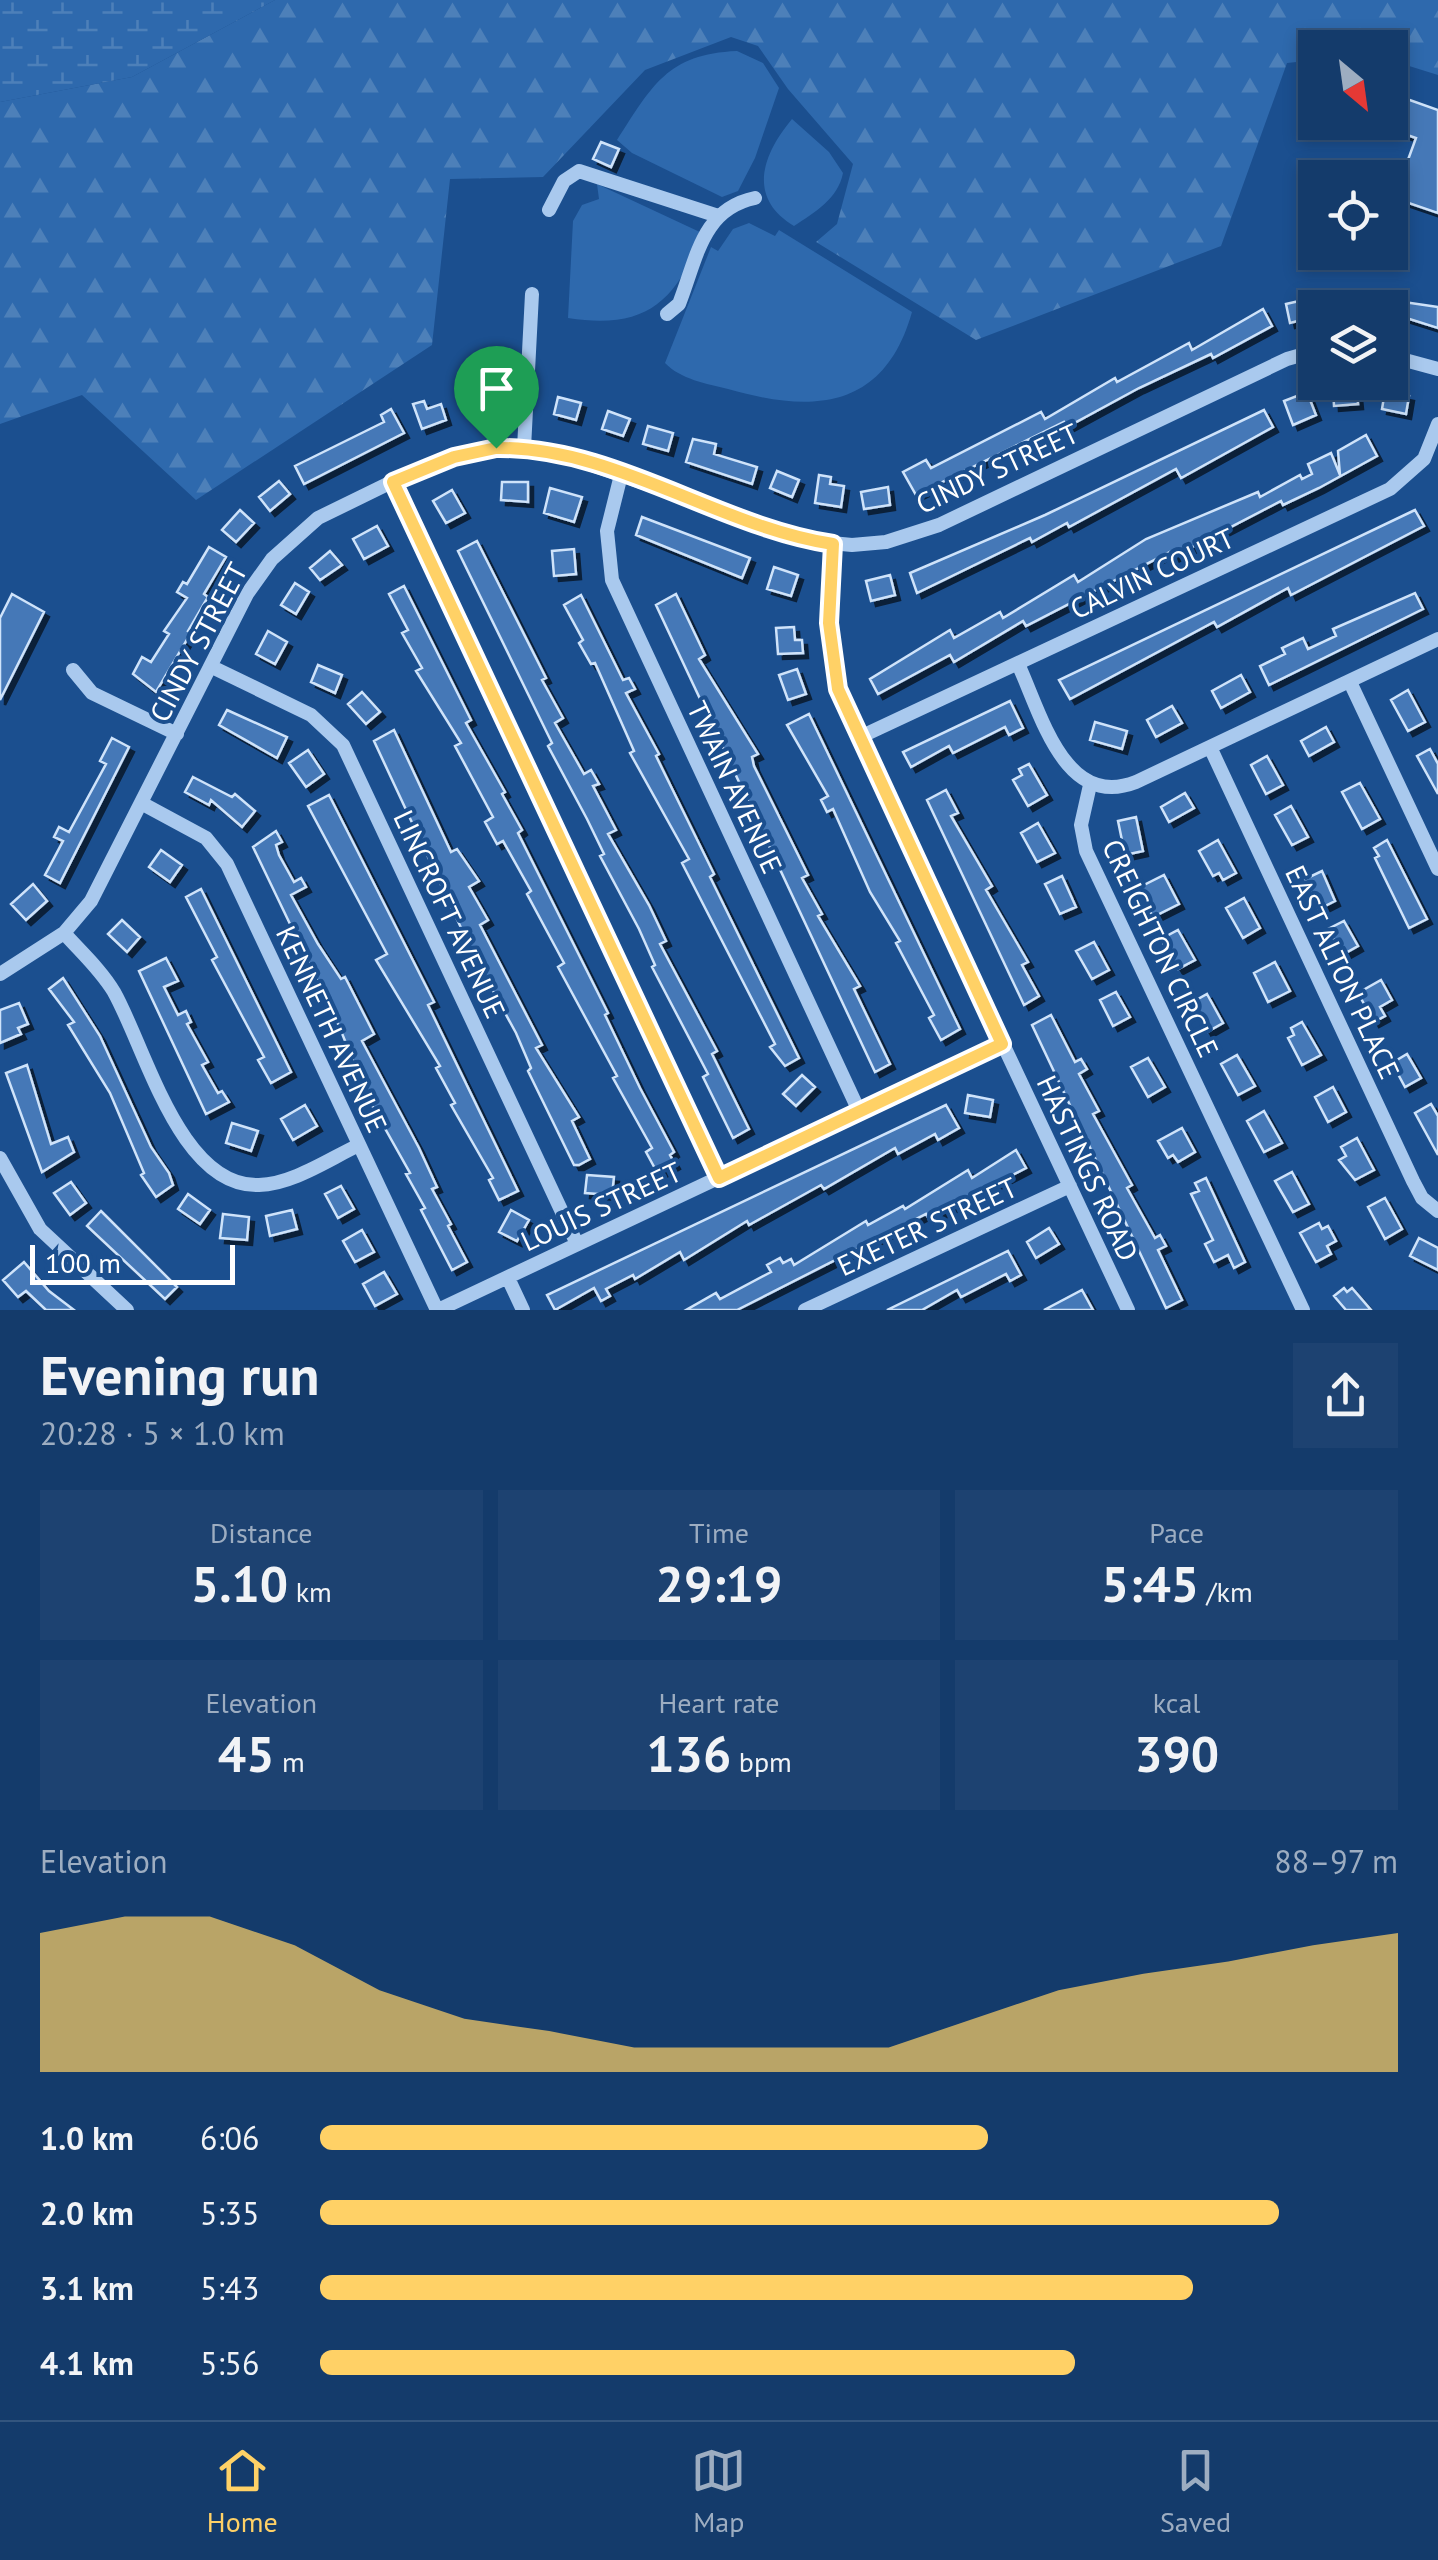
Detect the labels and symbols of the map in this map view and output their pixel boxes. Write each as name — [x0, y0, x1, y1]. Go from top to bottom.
north arrow — [1298, 30, 1408, 140]
pin — [454, 346, 539, 449]
street label: CINDY STREET — [910, 414, 1085, 522]
street label: CALVIN COURT — [1064, 519, 1240, 627]
street label: CINDY STREET — [141, 556, 256, 728]
street label: TWAIN AVENUE — [679, 695, 791, 879]
street label: LINCROFT AVENUE — [386, 804, 514, 1024]
street label: CREIGHTON CIRCLE — [1094, 833, 1228, 1063]
street label: EAST ALTON PLACE — [1277, 859, 1409, 1085]
street label: KENNETH AVENUE — [268, 920, 396, 1138]
street label: HASTINGS ROAD — [1029, 1069, 1147, 1267]
street label: LOUIS STREET — [515, 1152, 688, 1259]
street label: EXETER STREET — [831, 1168, 1023, 1284]
scale bar — [30, 1240, 235, 1284]

